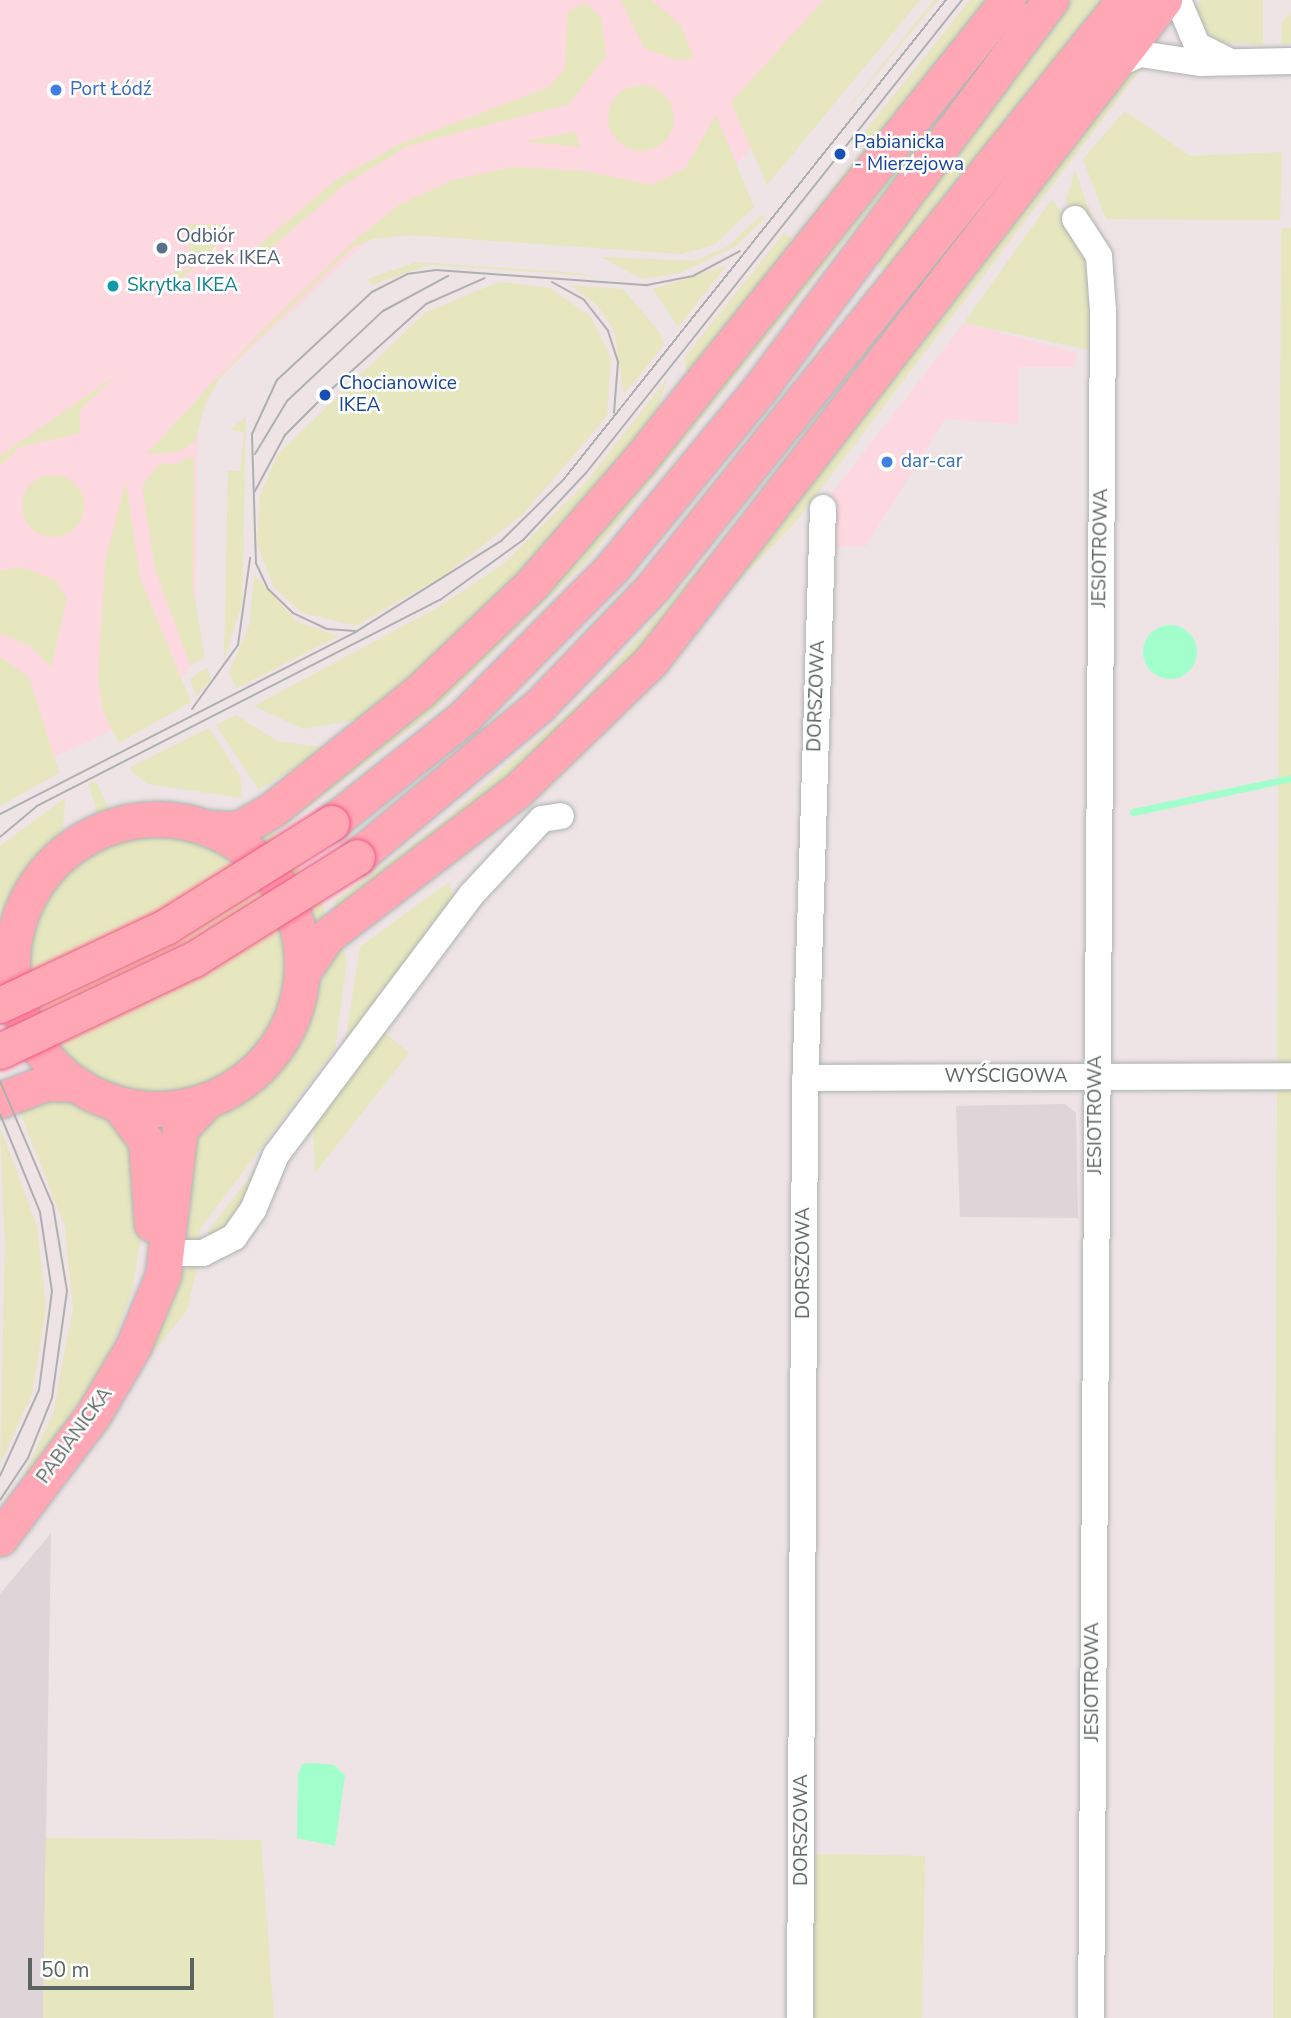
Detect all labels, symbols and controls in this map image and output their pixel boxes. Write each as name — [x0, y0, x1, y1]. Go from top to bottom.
place label: Port Łódź — [70, 79, 152, 101]
marker: Port Łódź — [48, 82, 64, 98]
place label: Pabianicka - Mierzejowa — [854, 132, 964, 176]
marker: Pabianicka - Mierzejowa — [832, 146, 848, 162]
place label: Odbiór paczek IKEA — [176, 226, 280, 270]
marker: Odbiór paczek IKEA — [154, 240, 170, 256]
place label: Skrytka IKEA — [127, 275, 238, 297]
marker: Skrytka IKEA — [105, 278, 121, 294]
place label: Chocianowice IKEA — [339, 373, 457, 417]
marker: Chocianowice IKEA — [317, 387, 333, 403]
place label: dar-car — [901, 451, 962, 473]
marker: dar-car — [879, 454, 895, 470]
street label: JESIOTROWA — [1089, 488, 1113, 608]
street label: DORSZOWA — [804, 640, 830, 752]
street label: JESIOTROWA — [1085, 1055, 1107, 1175]
street label: WYŚCIGOWA — [944, 1066, 1068, 1088]
street label: DORSZOWA — [793, 1207, 815, 1319]
street label: PABIANICKA — [33, 1384, 117, 1488]
street label: JESIOTROWA — [1082, 1622, 1104, 1742]
street label: DORSZOWA — [791, 1774, 813, 1886]
scale bar — [32, 1944, 198, 1988]
text: 50 m — [41, 1956, 90, 1984]

